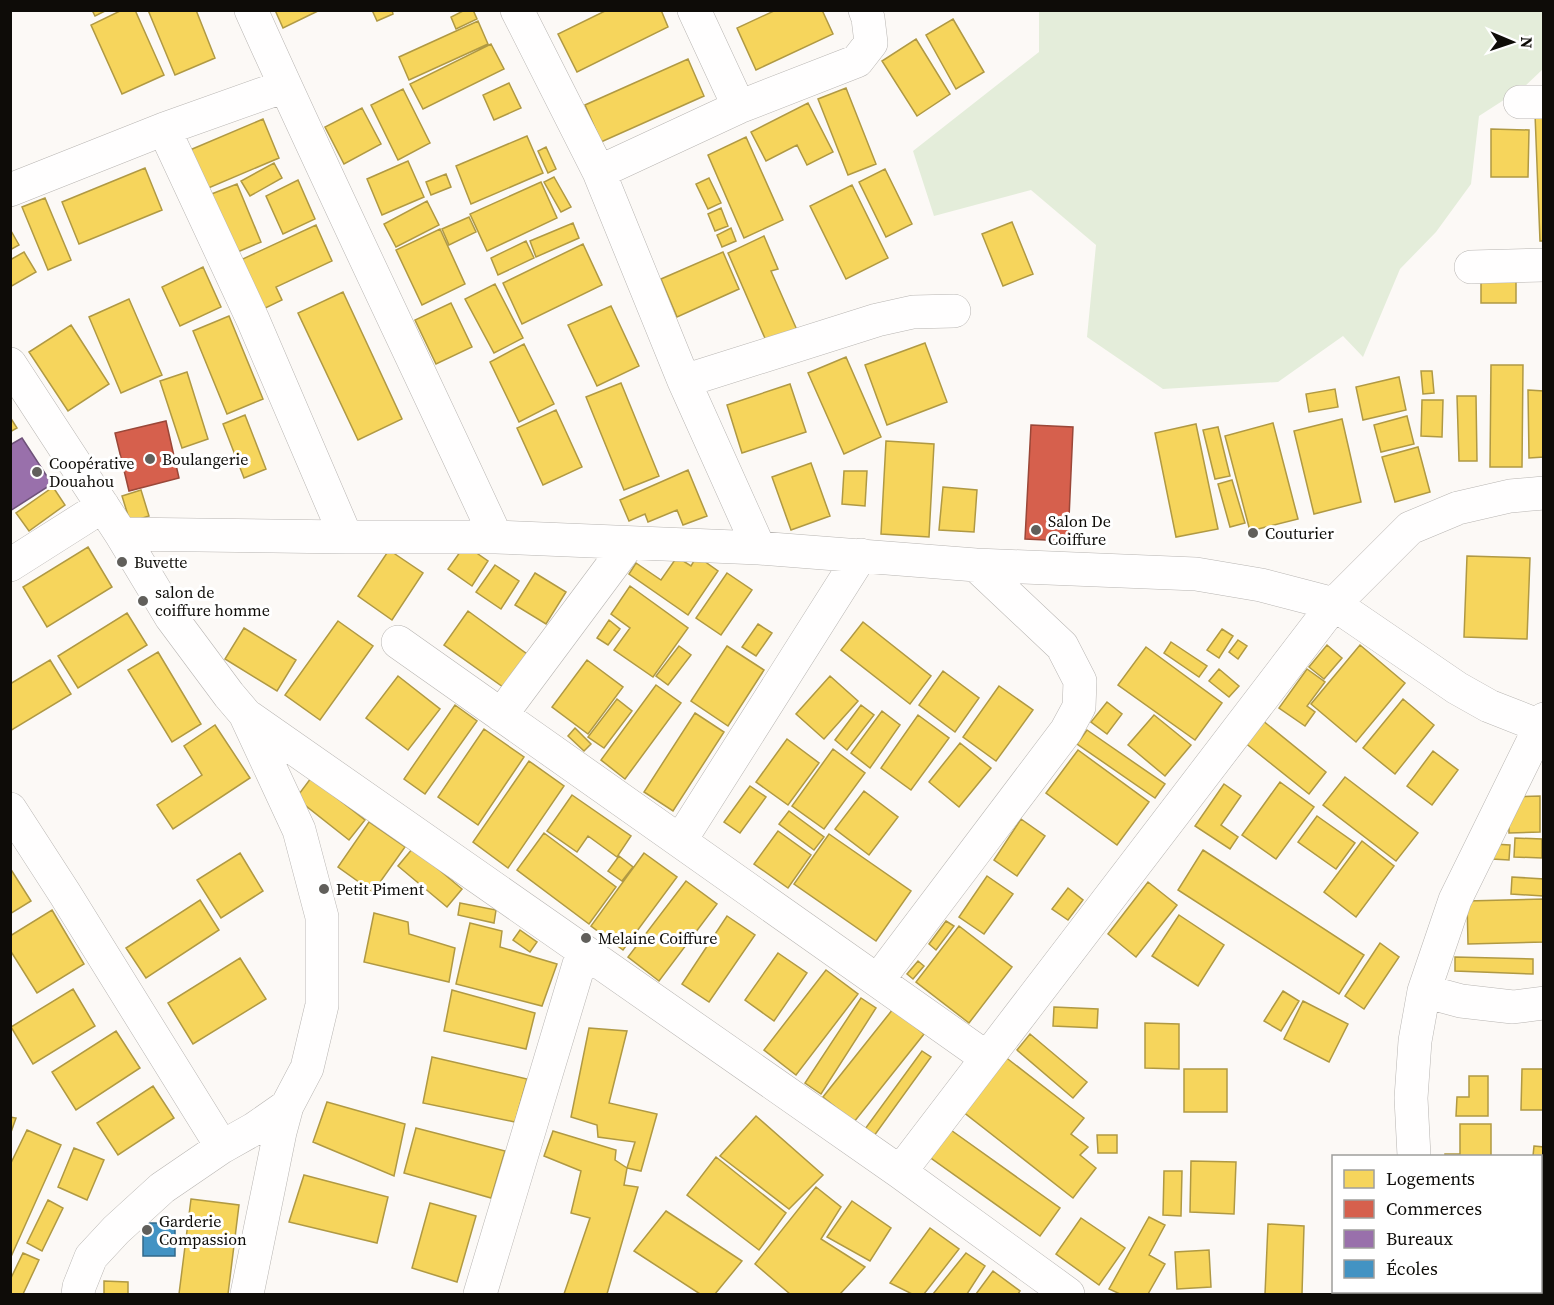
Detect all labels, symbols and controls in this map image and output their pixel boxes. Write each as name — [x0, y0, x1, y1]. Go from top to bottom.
north arrow — [1482, 12, 1542, 72]
text: N — [1516, 36, 1538, 49]
place label: Boulangerie — [162, 448, 248, 470]
place label: Coopérative Douahou — [49, 452, 134, 492]
marker: Boulangerie — [143, 452, 157, 466]
marker: Coopérative Douahou — [30, 465, 44, 479]
place label: Salon De Coiffure — [1048, 510, 1111, 550]
place label: Couturier — [1265, 522, 1334, 544]
marker: Salon De Coiffure — [1029, 523, 1043, 537]
marker: Couturier — [1246, 526, 1260, 540]
place label: Buvette — [134, 551, 187, 573]
marker: Buvette — [115, 555, 129, 569]
place label: salon de coiffure homme — [155, 581, 270, 621]
marker: salon de coiffure homme — [136, 594, 150, 608]
place label: Petit Piment — [336, 878, 425, 900]
marker: Petit Piment — [317, 882, 331, 896]
place label: Melaine Coiffure — [598, 927, 717, 949]
marker: Melaine Coiffure — [579, 931, 593, 945]
legend — [1332, 1155, 1542, 1293]
text: Logements — [1386, 1166, 1475, 1191]
text: Commerces — [1386, 1196, 1482, 1221]
place label: Garderie Compassion — [159, 1210, 247, 1250]
marker: Garderie Compassion — [140, 1223, 154, 1237]
text: Bureaux — [1386, 1226, 1454, 1251]
text: Écoles — [1386, 1256, 1438, 1281]

